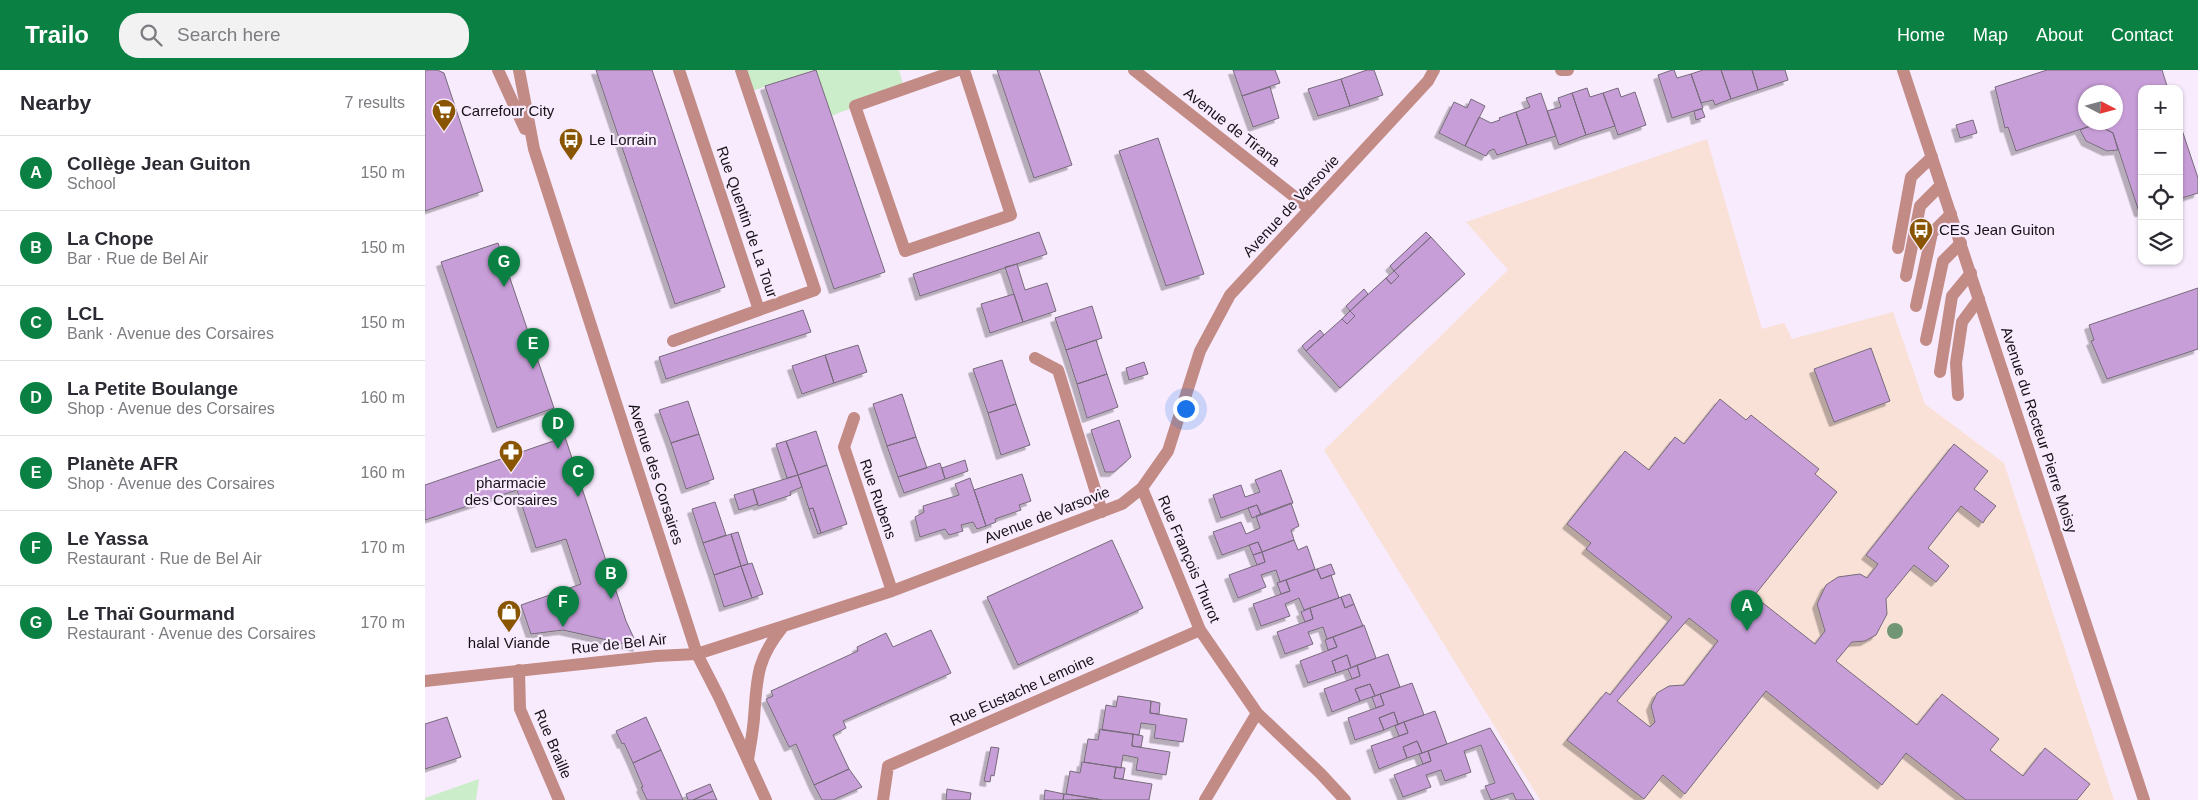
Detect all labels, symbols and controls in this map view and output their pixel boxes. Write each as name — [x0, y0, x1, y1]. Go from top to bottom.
search box — [119, 13, 469, 58]
text: Trailo — [25, 21, 89, 48]
icon: search — [137, 21, 165, 49]
text: Search here — [177, 24, 281, 45]
text: Home — [1897, 25, 1945, 45]
text: Map — [1973, 25, 2008, 45]
text: About — [2036, 25, 2083, 45]
text: Contact — [2111, 25, 2173, 45]
street label: Avenue de Tirana — [1181, 84, 1284, 170]
north arrow — [2078, 85, 2123, 130]
map controls — [2138, 85, 2183, 265]
button: + — [2138, 85, 2183, 130]
text: Nearby — [20, 91, 91, 114]
text: 7 results — [345, 94, 405, 111]
supermarket icon: Carrefour City — [431, 98, 457, 132]
place label: Carrefour City — [461, 102, 555, 119]
bus stop icon: Le Lorrain — [558, 127, 584, 161]
button: − — [2138, 130, 2183, 175]
place label: Le Lorrain — [589, 131, 657, 148]
street label: Rue Quentin de La Tour — [714, 144, 781, 300]
street label: Avenue de Varsovie — [1239, 151, 1342, 260]
text: Collège Jean Guiton — [67, 153, 251, 174]
text: A — [30, 164, 42, 181]
text: 150 m — [361, 164, 405, 181]
text: School — [67, 175, 116, 192]
button: locate — [2138, 175, 2183, 220]
bus stop icon: CES Jean Guiton — [1908, 217, 1934, 251]
button: layers — [2138, 220, 2183, 265]
place label: CES Jean Guiton — [1939, 221, 2055, 238]
text: La Chope — [67, 228, 154, 249]
text: B — [30, 239, 42, 256]
text: 150 m — [361, 239, 405, 256]
pin: G — [488, 246, 520, 287]
text: Bar · Rue de Bel Air — [67, 250, 208, 267]
text: LCL — [67, 303, 104, 324]
text: C — [30, 314, 42, 331]
text: 150 m — [361, 314, 405, 331]
text: Bank · Avenue des Corsaires — [67, 325, 274, 342]
street label: Avenue du Recteur Pierre Moisy — [1998, 325, 2081, 535]
pin: E — [517, 328, 549, 369]
text: La Petite Boulange — [67, 378, 238, 399]
text: D — [30, 389, 42, 406]
text: 160 m — [361, 389, 405, 406]
your location — [1173, 396, 1199, 422]
text: Shop · Avenue des Corsaires — [67, 400, 275, 417]
street label: Avenue des Corsaires — [626, 401, 687, 547]
pin: D — [542, 408, 574, 449]
pharmacy icon: pharmacie des Corsaires — [498, 439, 524, 473]
text: Planète AFR — [67, 453, 178, 474]
pin: C — [562, 456, 594, 497]
street label: Rue Rubens — [857, 457, 900, 541]
text: E — [31, 464, 41, 481]
text: 160 m — [361, 464, 405, 481]
place label: pharmacie des Corsaires — [465, 474, 557, 508]
text: Shop · Avenue des Corsaires — [67, 475, 275, 492]
street label: Avenue de Varsovie — [982, 483, 1112, 546]
street label: Rue François Thurot — [1155, 493, 1224, 626]
text: Le Yassa — [67, 528, 148, 549]
text: F — [31, 539, 41, 556]
text: 170 m — [361, 539, 405, 556]
text: Restaurant · Rue de Bel Air — [67, 550, 262, 567]
pin: B — [595, 558, 627, 599]
pin: F — [547, 586, 579, 627]
pin: A — [1731, 590, 1763, 631]
shop icon: halal Viande — [496, 599, 522, 633]
text: Le Thaï Gourmand — [67, 603, 235, 624]
text: G — [30, 614, 42, 631]
text: 170 m — [361, 614, 405, 631]
text: Restaurant · Avenue des Corsaires — [67, 625, 316, 642]
street label: Rue de Bel Air — [570, 630, 668, 657]
place label: halal Viande — [468, 634, 550, 651]
street label: Rue Eustache Lemoine — [947, 650, 1096, 729]
street label: Rue Braille — [531, 707, 576, 781]

